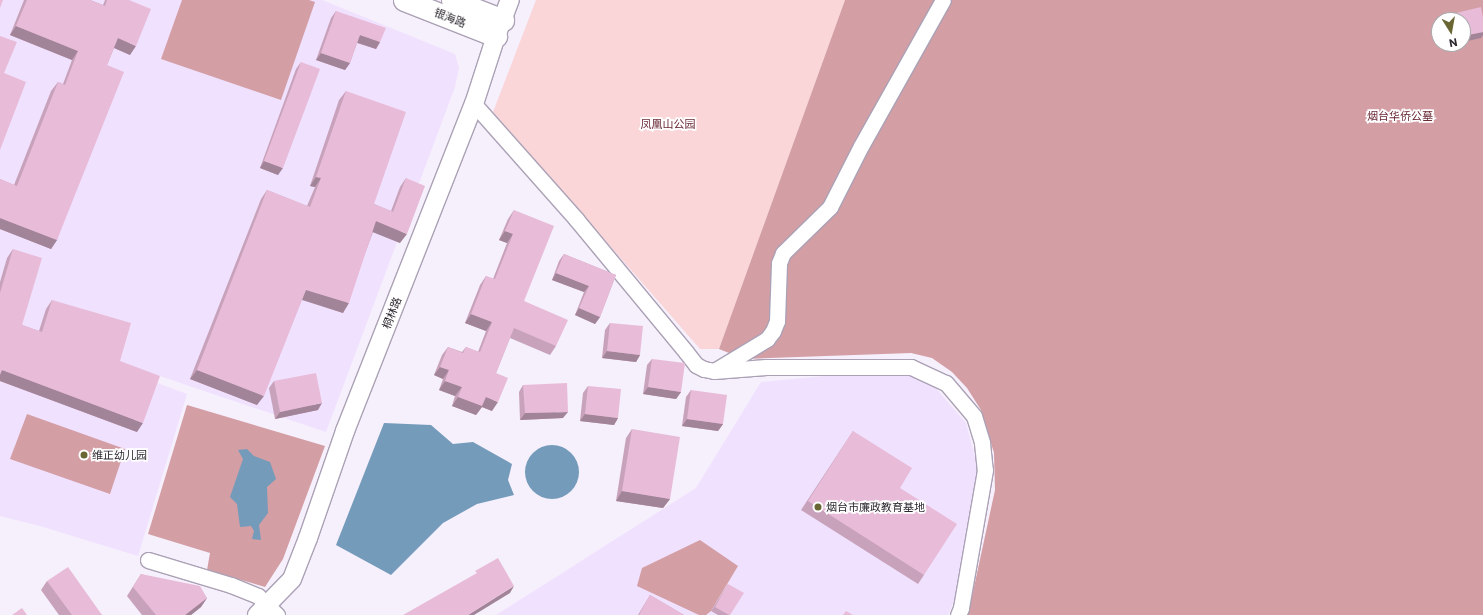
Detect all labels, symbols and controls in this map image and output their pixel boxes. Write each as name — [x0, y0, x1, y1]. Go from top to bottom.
street label: 银海路 — [432, 6, 468, 30]
north arrow — [1431, 12, 1471, 52]
text: N — [1448, 36, 1458, 50]
park label: 烟台华侨公墓 — [1367, 109, 1433, 123]
park label: 凤凰山公园 — [641, 117, 695, 131]
street label: 桐林路 — [380, 295, 404, 331]
place label: 维正幼儿园 — [92, 448, 147, 462]
marker: 维正幼儿园 — [79, 450, 89, 460]
place label: 烟台市廉政教育基地 — [826, 500, 925, 514]
marker: 烟台市廉政教育基地 — [813, 502, 823, 512]

